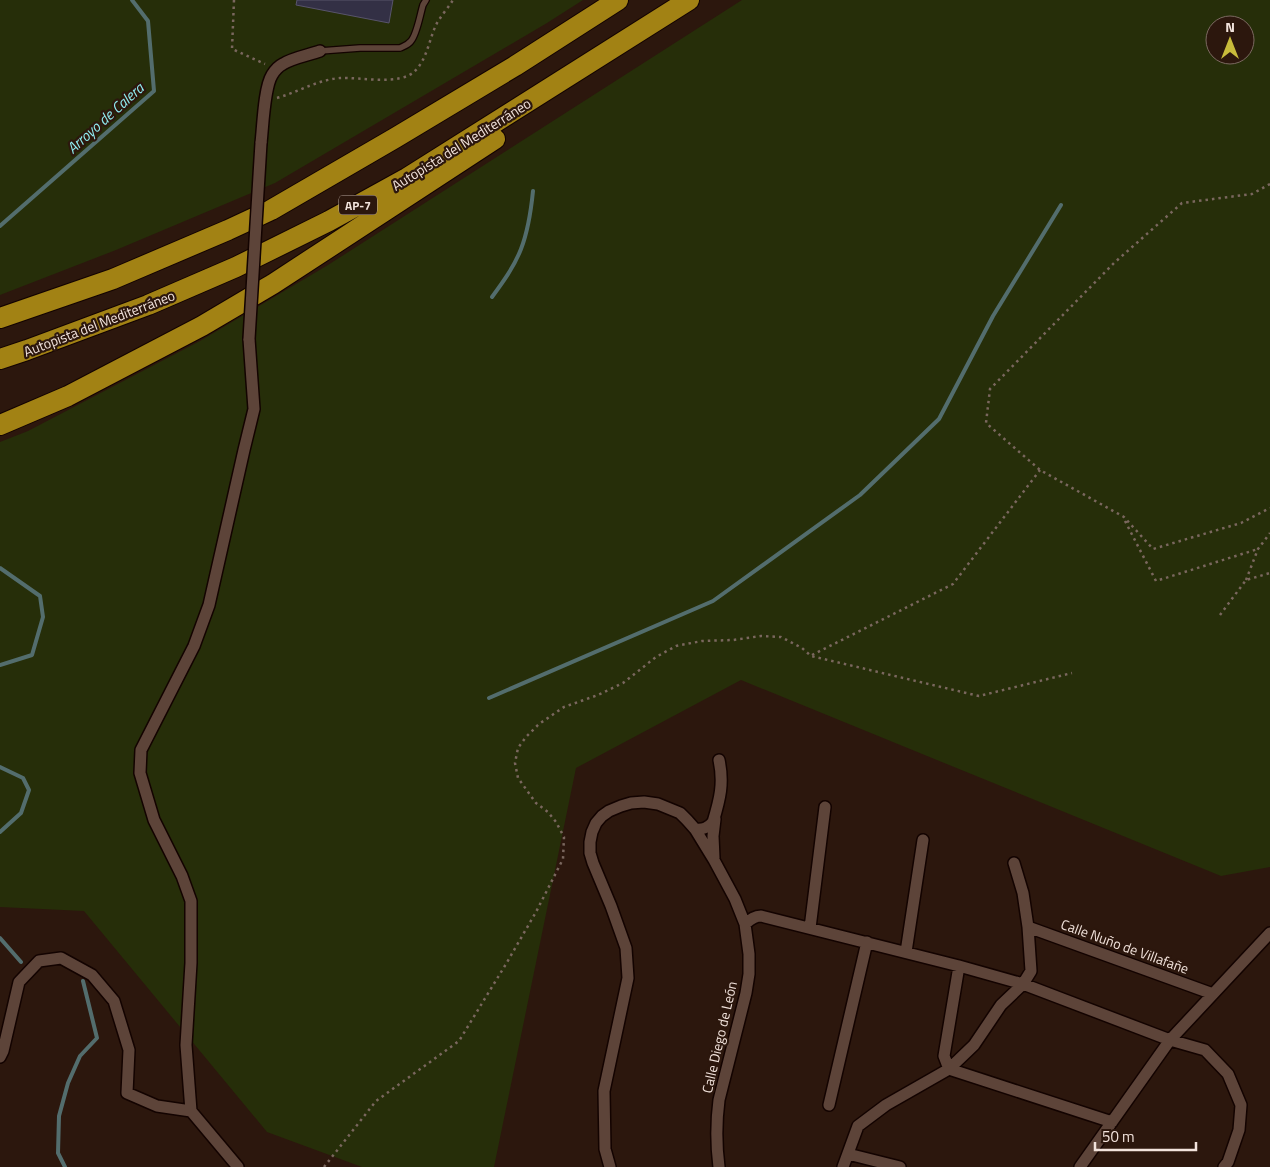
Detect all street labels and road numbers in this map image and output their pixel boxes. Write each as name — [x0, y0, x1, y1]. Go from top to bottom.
street label: Autopista del Mediterráneo — [387, 93, 535, 195]
road number: AP-7 — [339, 196, 377, 214]
street label: Autopista del Mediterráneo — [20, 284, 178, 362]
street label: Calle Nuño de Villafañe — [1058, 913, 1192, 979]
street label: Calle Diego de León — [696, 979, 742, 1095]

